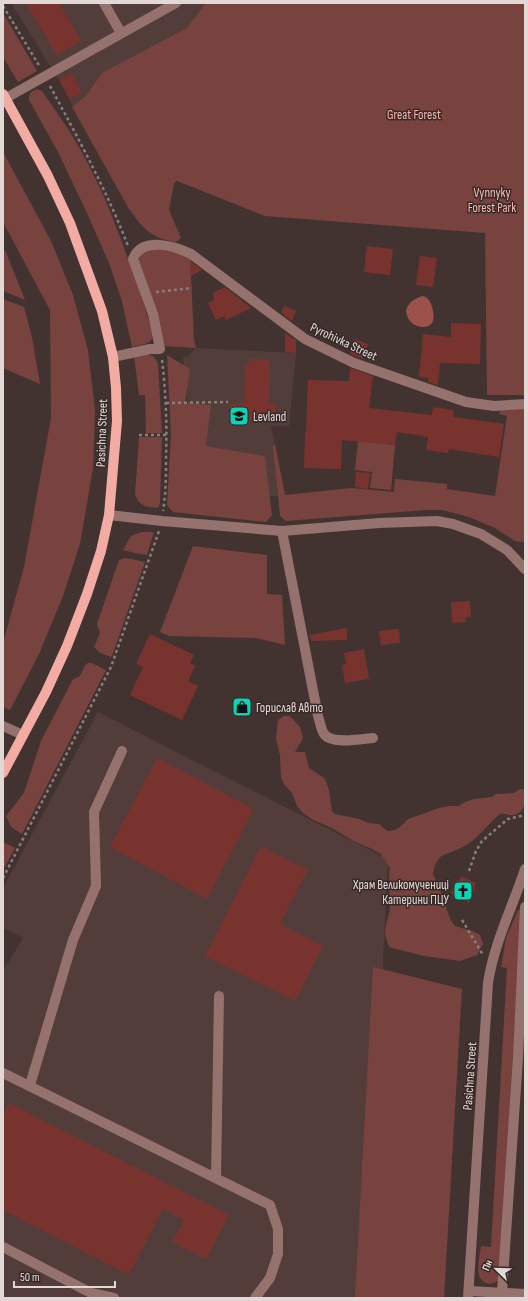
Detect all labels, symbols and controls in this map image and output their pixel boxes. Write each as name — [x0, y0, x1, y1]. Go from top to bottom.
park label: Great Forest — [387, 107, 441, 123]
park label: Vynnyky Forest Park — [468, 185, 516, 216]
street label: Pyrohivka Street — [308, 319, 380, 364]
street label: Pasichna Street — [93, 399, 111, 467]
school or university icon: Levland — [228, 405, 250, 427]
place label: Levland — [253, 409, 286, 425]
shop icon: Горислав Авто — [231, 696, 253, 718]
place label: Горислав Авто — [256, 700, 323, 716]
place label: Храм Великомучениці Катерини ПЦУ — [352, 877, 449, 908]
church icon: Храм Великомучениці Катерини ПЦУ — [452, 880, 474, 902]
street label: Pasichna Street — [460, 1041, 480, 1111]
north arrow — [476, 1249, 516, 1289]
text: Пн — [479, 1258, 495, 1273]
scale bar — [14, 1263, 115, 1289]
text: 50 m — [20, 1270, 40, 1285]

